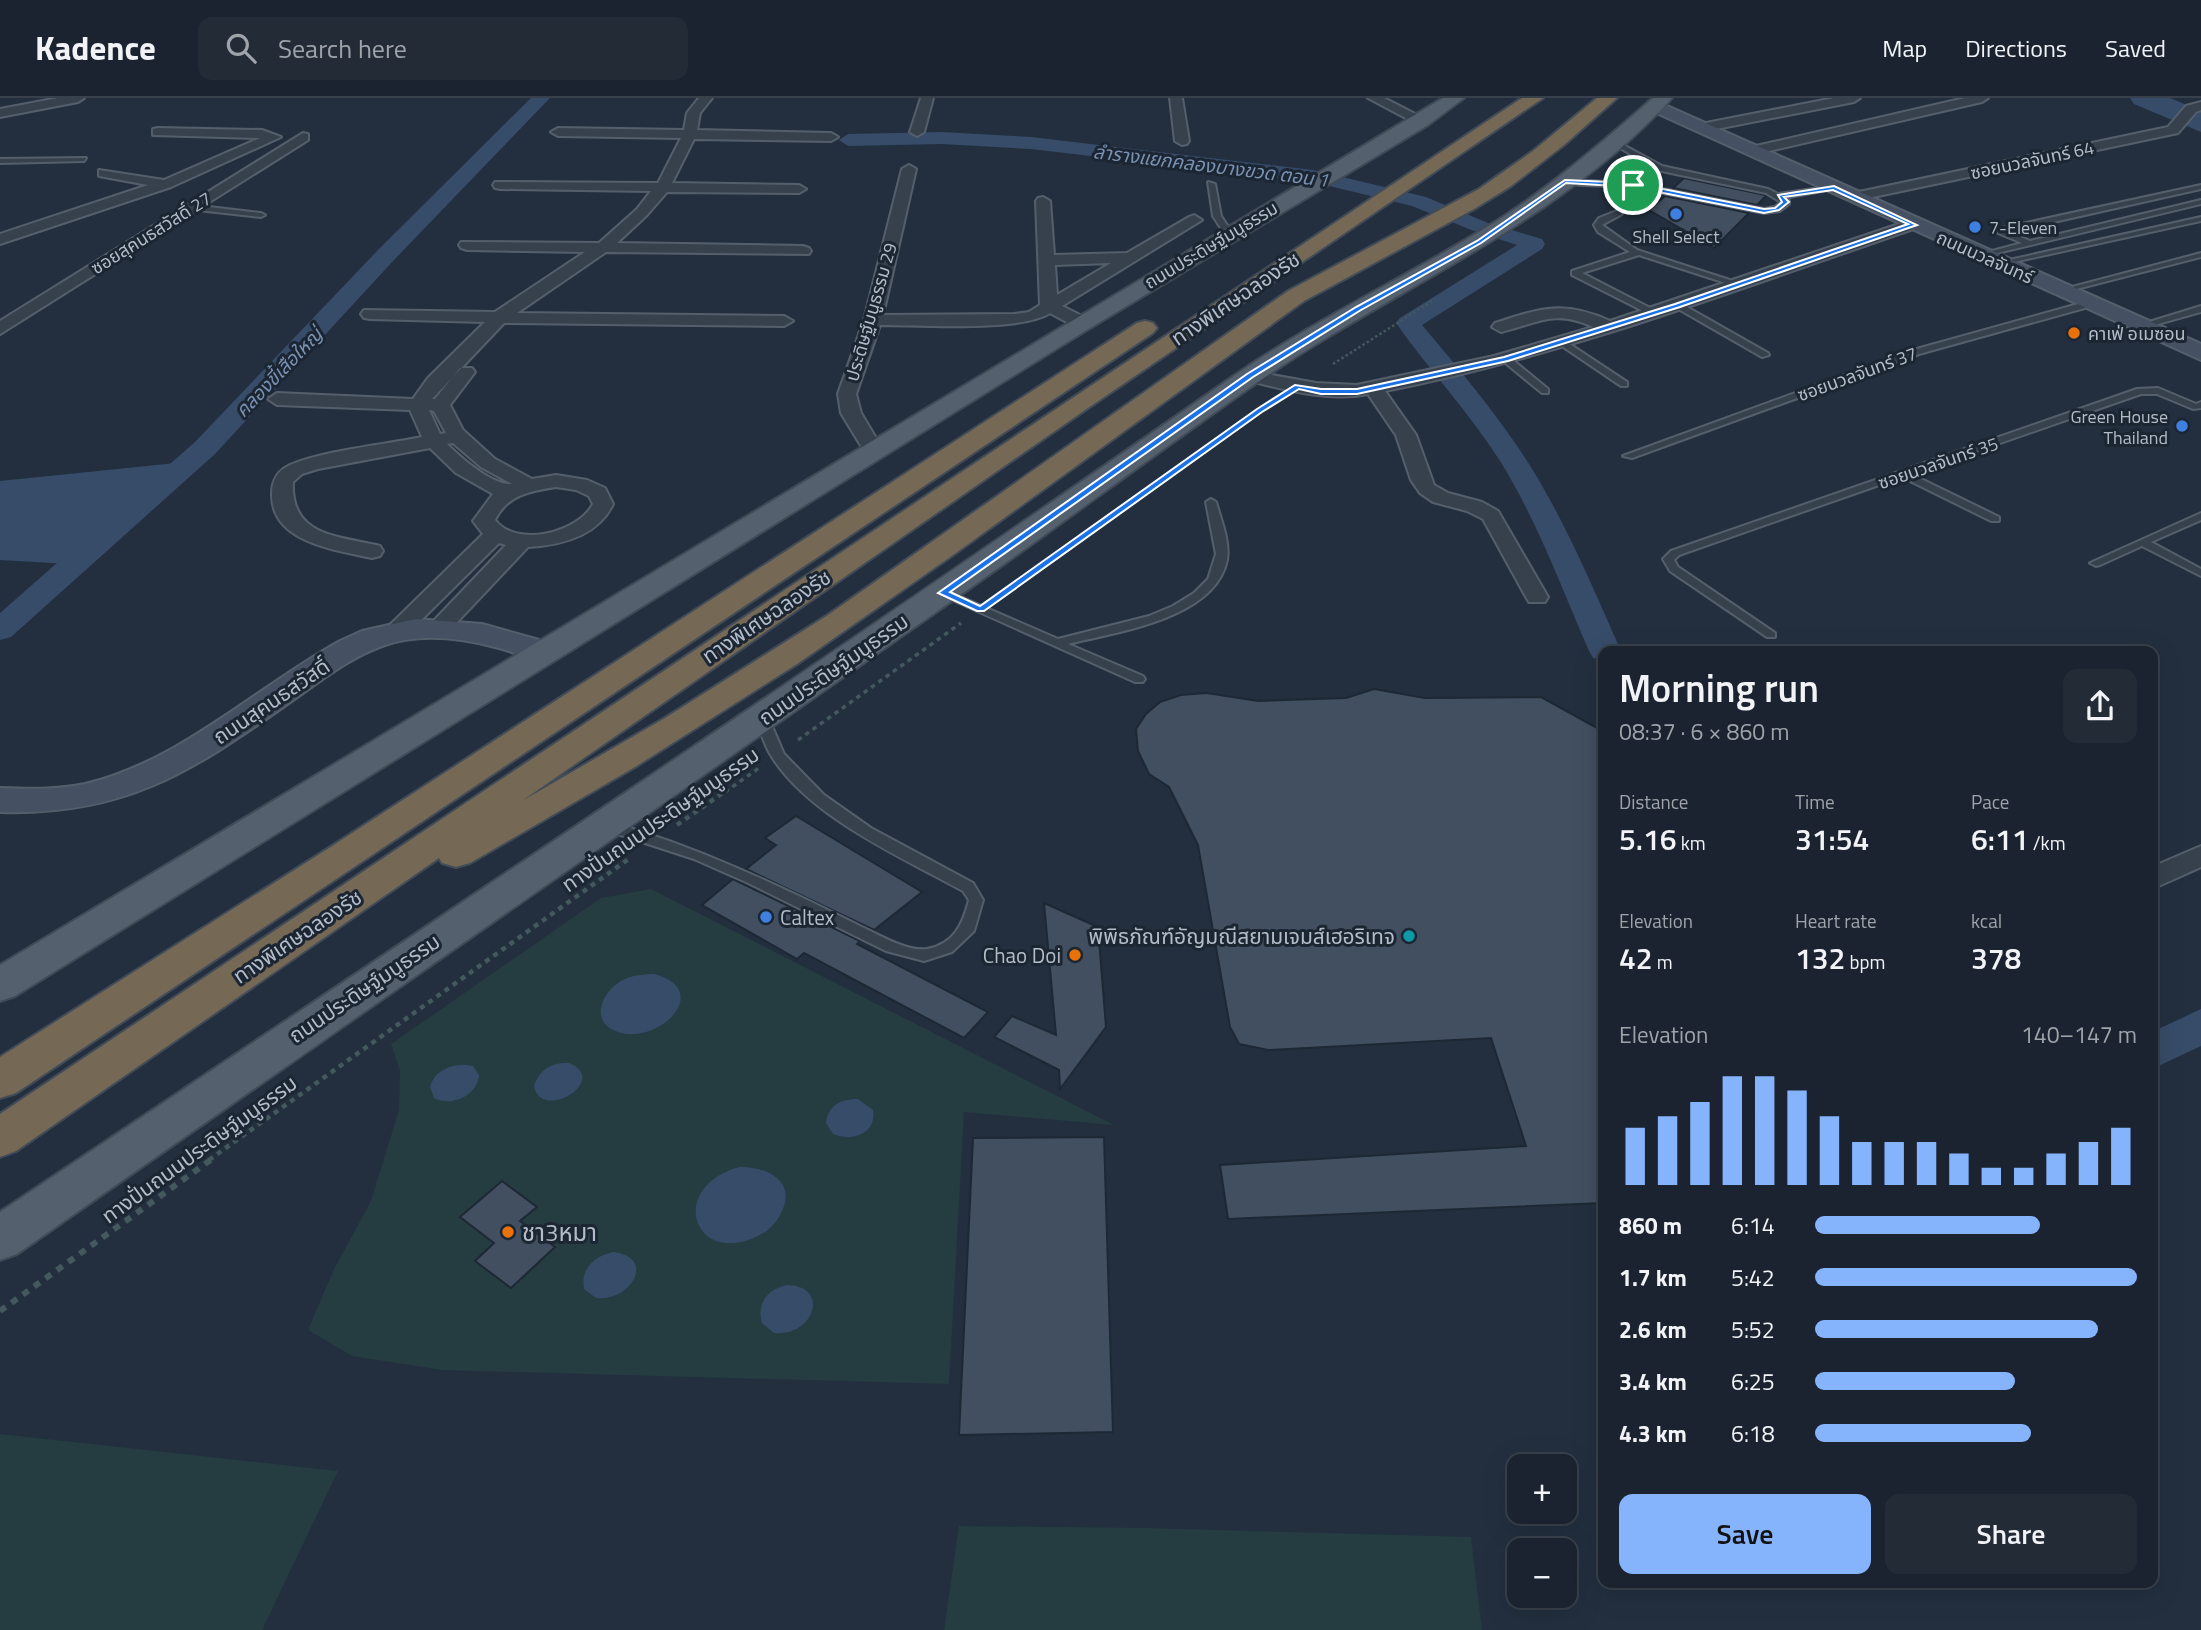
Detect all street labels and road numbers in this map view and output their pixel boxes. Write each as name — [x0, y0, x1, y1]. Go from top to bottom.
street label: ซอยนวลจันทร์ 64 — [1968, 134, 2096, 186]
street label: ซอยสุคนธสวัสดิ์ 27 — [85, 185, 217, 281]
street label: ถนนประดิษฐ์มนูธรรม — [1139, 194, 1283, 296]
street label: ถนนนวลจันทร์ — [1932, 224, 2039, 291]
street label: ประดิษฐ์มนูธรรม 29 — [838, 240, 904, 384]
street label: ทางพิเศษฉลองรัช — [1164, 243, 1306, 353]
street label: ซอยนวลจันทร์ 37 — [1793, 340, 1921, 408]
street label: ซอยนวลจันทร์ 35 — [1874, 430, 2002, 496]
street label: ทางพิเศษฉลองรัช — [695, 561, 837, 671]
street label: ถนนประดิษฐ์มนูธรรม — [751, 605, 915, 733]
street label: ถนนสุคนธสวัสดิ์ — [206, 650, 336, 752]
street label: ทางปั่นถนนประดิษฐ์มนูธรรม — [555, 738, 765, 900]
street label: ทางพิเศษฉลองรัช — [226, 881, 368, 991]
street label: ถนนประดิษฐ์มนูธรรม — [282, 925, 446, 1051]
street label: ทางปั่นถนนประดิษฐ์มนูธรรม — [95, 1067, 303, 1231]

